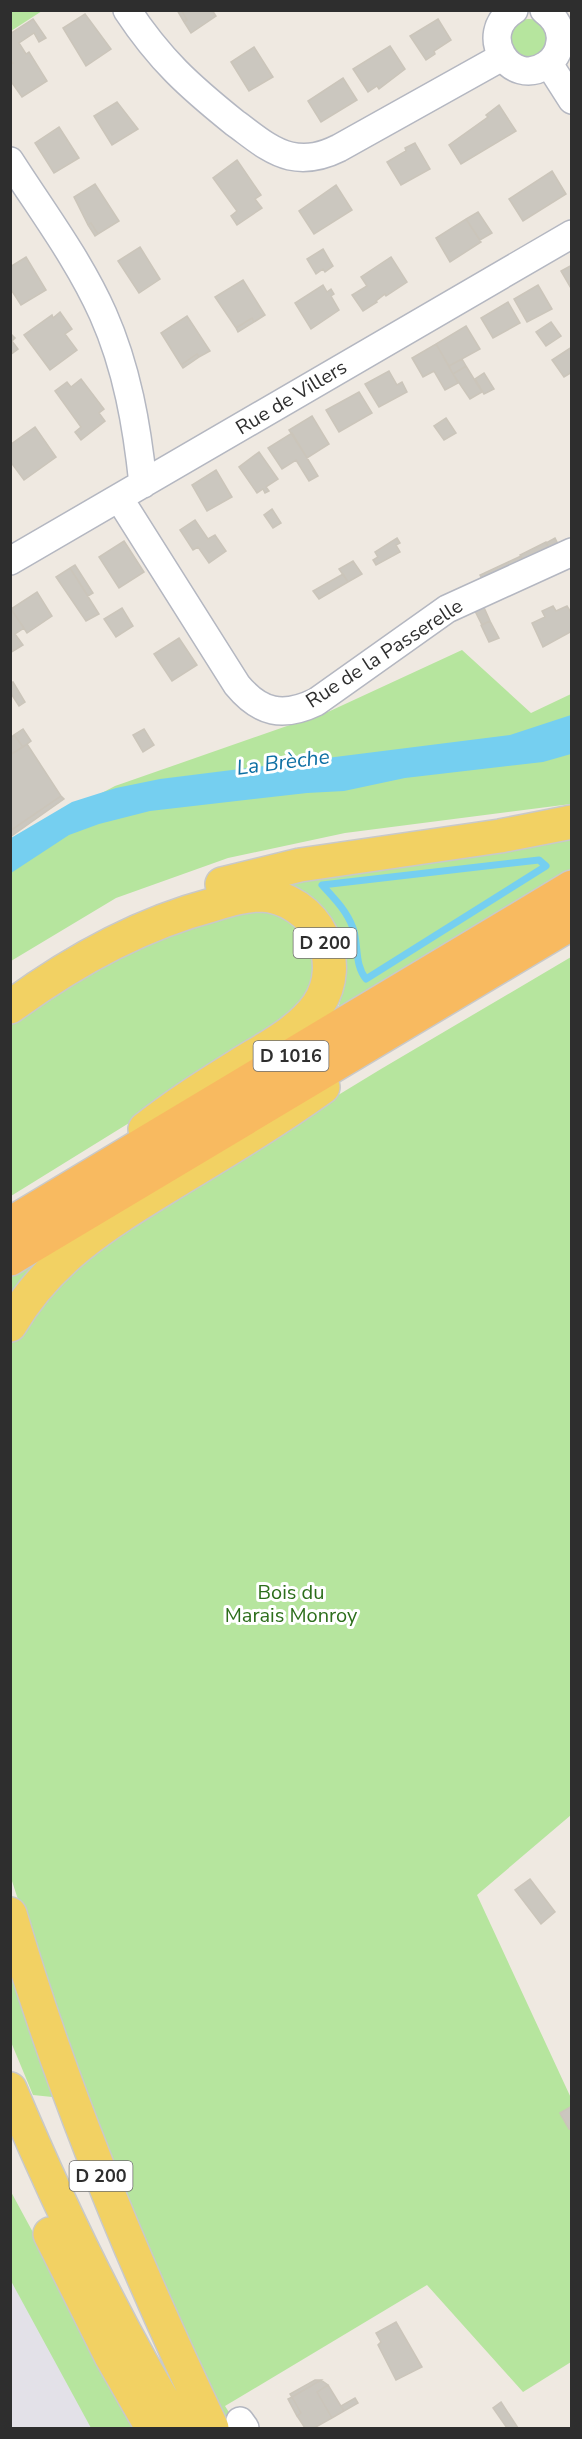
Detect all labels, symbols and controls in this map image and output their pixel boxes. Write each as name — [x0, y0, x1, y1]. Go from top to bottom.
street label: Rue de Villers — [231, 354, 352, 441]
street label: Rue de la Passerelle — [301, 592, 468, 714]
water label: La Brèche — [235, 742, 331, 782]
road number: D 200 — [294, 928, 356, 958]
road number: D 1016 — [254, 1041, 328, 1071]
park label: Bois du Marais Monroy — [225, 1579, 358, 1629]
road number: D 200 — [70, 2161, 132, 2191]

